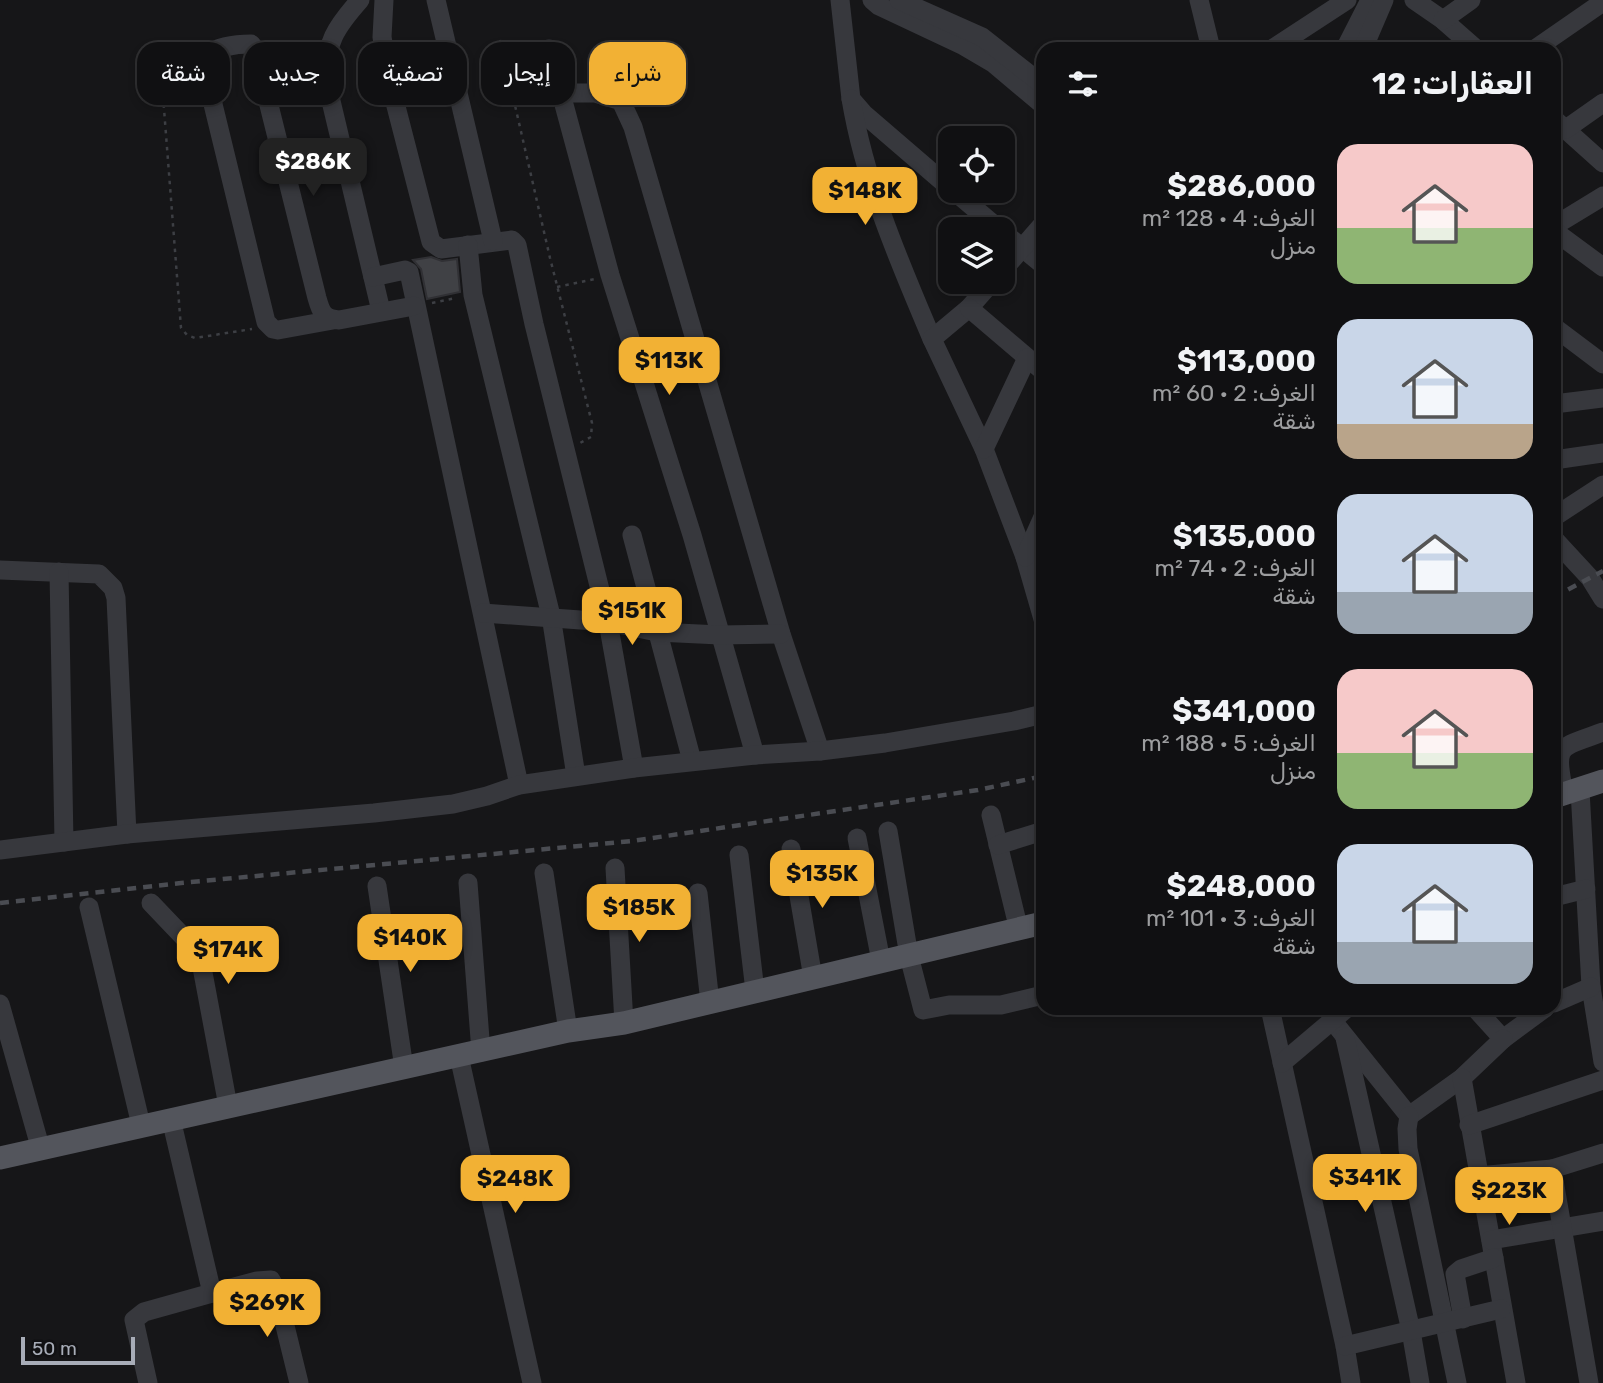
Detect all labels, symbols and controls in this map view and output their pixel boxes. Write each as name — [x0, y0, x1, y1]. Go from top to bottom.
chip: شقة — [137, 42, 230, 105]
chip: جديد — [244, 42, 344, 105]
chip: تصفية — [358, 42, 467, 105]
chip: إيجار — [481, 42, 575, 105]
chip: شراء — [589, 42, 686, 105]
icon: filters — [1064, 65, 1102, 103]
text: العقارات: 12 — [1372, 66, 1533, 102]
map controls — [938, 126, 1015, 294]
button: locate — [938, 126, 1015, 203]
pin: $286K — [264, 138, 362, 198]
text: $286K — [275, 147, 351, 175]
pin: $148K — [816, 168, 914, 227]
text: $286,000 — [1167, 168, 1316, 204]
icon: home — [1393, 172, 1477, 256]
text: $148K — [828, 176, 902, 204]
text: الغرف: 4 · 128 m² — [1142, 204, 1316, 232]
button: layers — [938, 217, 1015, 294]
text: منزل — [1270, 232, 1316, 260]
pin: $113K — [620, 338, 718, 397]
text: $113,000 — [1177, 343, 1316, 379]
text: $113K — [635, 346, 703, 374]
icon: home — [1393, 347, 1477, 431]
text: الغرف: 2 · 60 m² — [1152, 379, 1316, 407]
text: شقة — [1272, 407, 1316, 435]
text: $135,000 — [1173, 518, 1316, 554]
icon: home — [1393, 522, 1477, 606]
text: الغرف: 2 · 74 m² — [1154, 554, 1316, 582]
text: شقة — [1272, 582, 1316, 610]
pin: $151K — [583, 588, 681, 647]
text: $151K — [598, 596, 666, 624]
text: $341,000 — [1172, 693, 1316, 729]
icon: home — [1393, 697, 1477, 781]
text: الغرف: 5 · 188 m² — [1141, 729, 1316, 757]
text: منزل — [1270, 757, 1316, 785]
pin: $135K — [773, 850, 871, 910]
text: $135K — [786, 859, 858, 887]
text: $248,000 — [1167, 868, 1316, 904]
icon: home — [1393, 872, 1477, 956]
pin: $185K — [590, 884, 688, 944]
text: $185K — [603, 893, 675, 921]
text: الغرف: 3 · 101 m² — [1146, 904, 1316, 932]
pin: $140K — [361, 914, 459, 974]
text: $140K — [373, 923, 447, 951]
pin: $174K — [179, 926, 277, 986]
text: شقة — [1272, 932, 1316, 960]
text: $174K — [193, 935, 263, 963]
pin: $341K — [1316, 1154, 1414, 1214]
pin: $248K — [466, 1156, 564, 1215]
text: $341K — [1329, 1163, 1401, 1191]
text: $248K — [477, 1164, 553, 1192]
pin: $223K — [1460, 1168, 1558, 1227]
text: $223K — [1471, 1176, 1547, 1204]
pin: $269K — [218, 1280, 316, 1339]
text: $269K — [229, 1288, 305, 1316]
scale bar — [21, 1334, 135, 1366]
text: 50 m — [32, 1337, 77, 1360]

